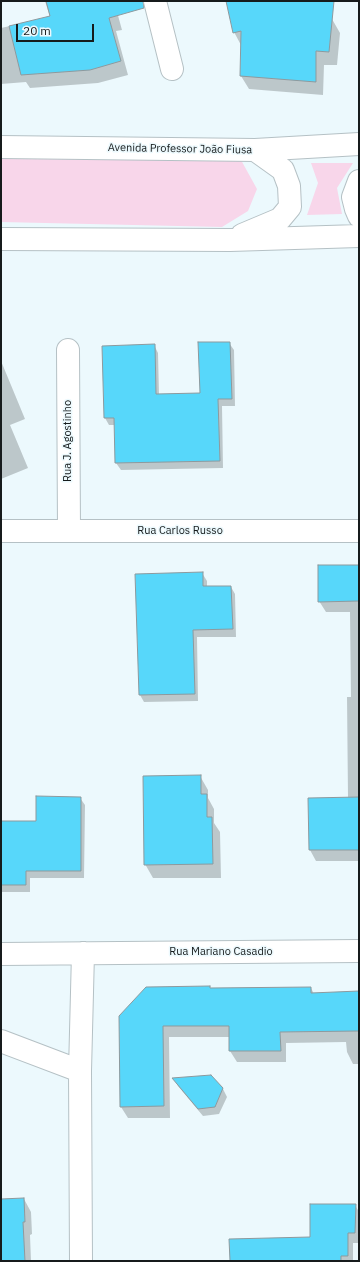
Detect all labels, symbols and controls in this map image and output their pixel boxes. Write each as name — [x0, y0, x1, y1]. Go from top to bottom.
scale bar — [18, 16, 96, 42]
text: 20 m — [23, 23, 51, 38]
street label: Avenida Professor João Fiusa — [108, 141, 252, 157]
street label: Rua J. Agostinho — [61, 400, 75, 482]
street label: Rua Carlos Russo — [137, 524, 223, 538]
street label: Rua Mariano Casadio — [169, 945, 273, 959]

